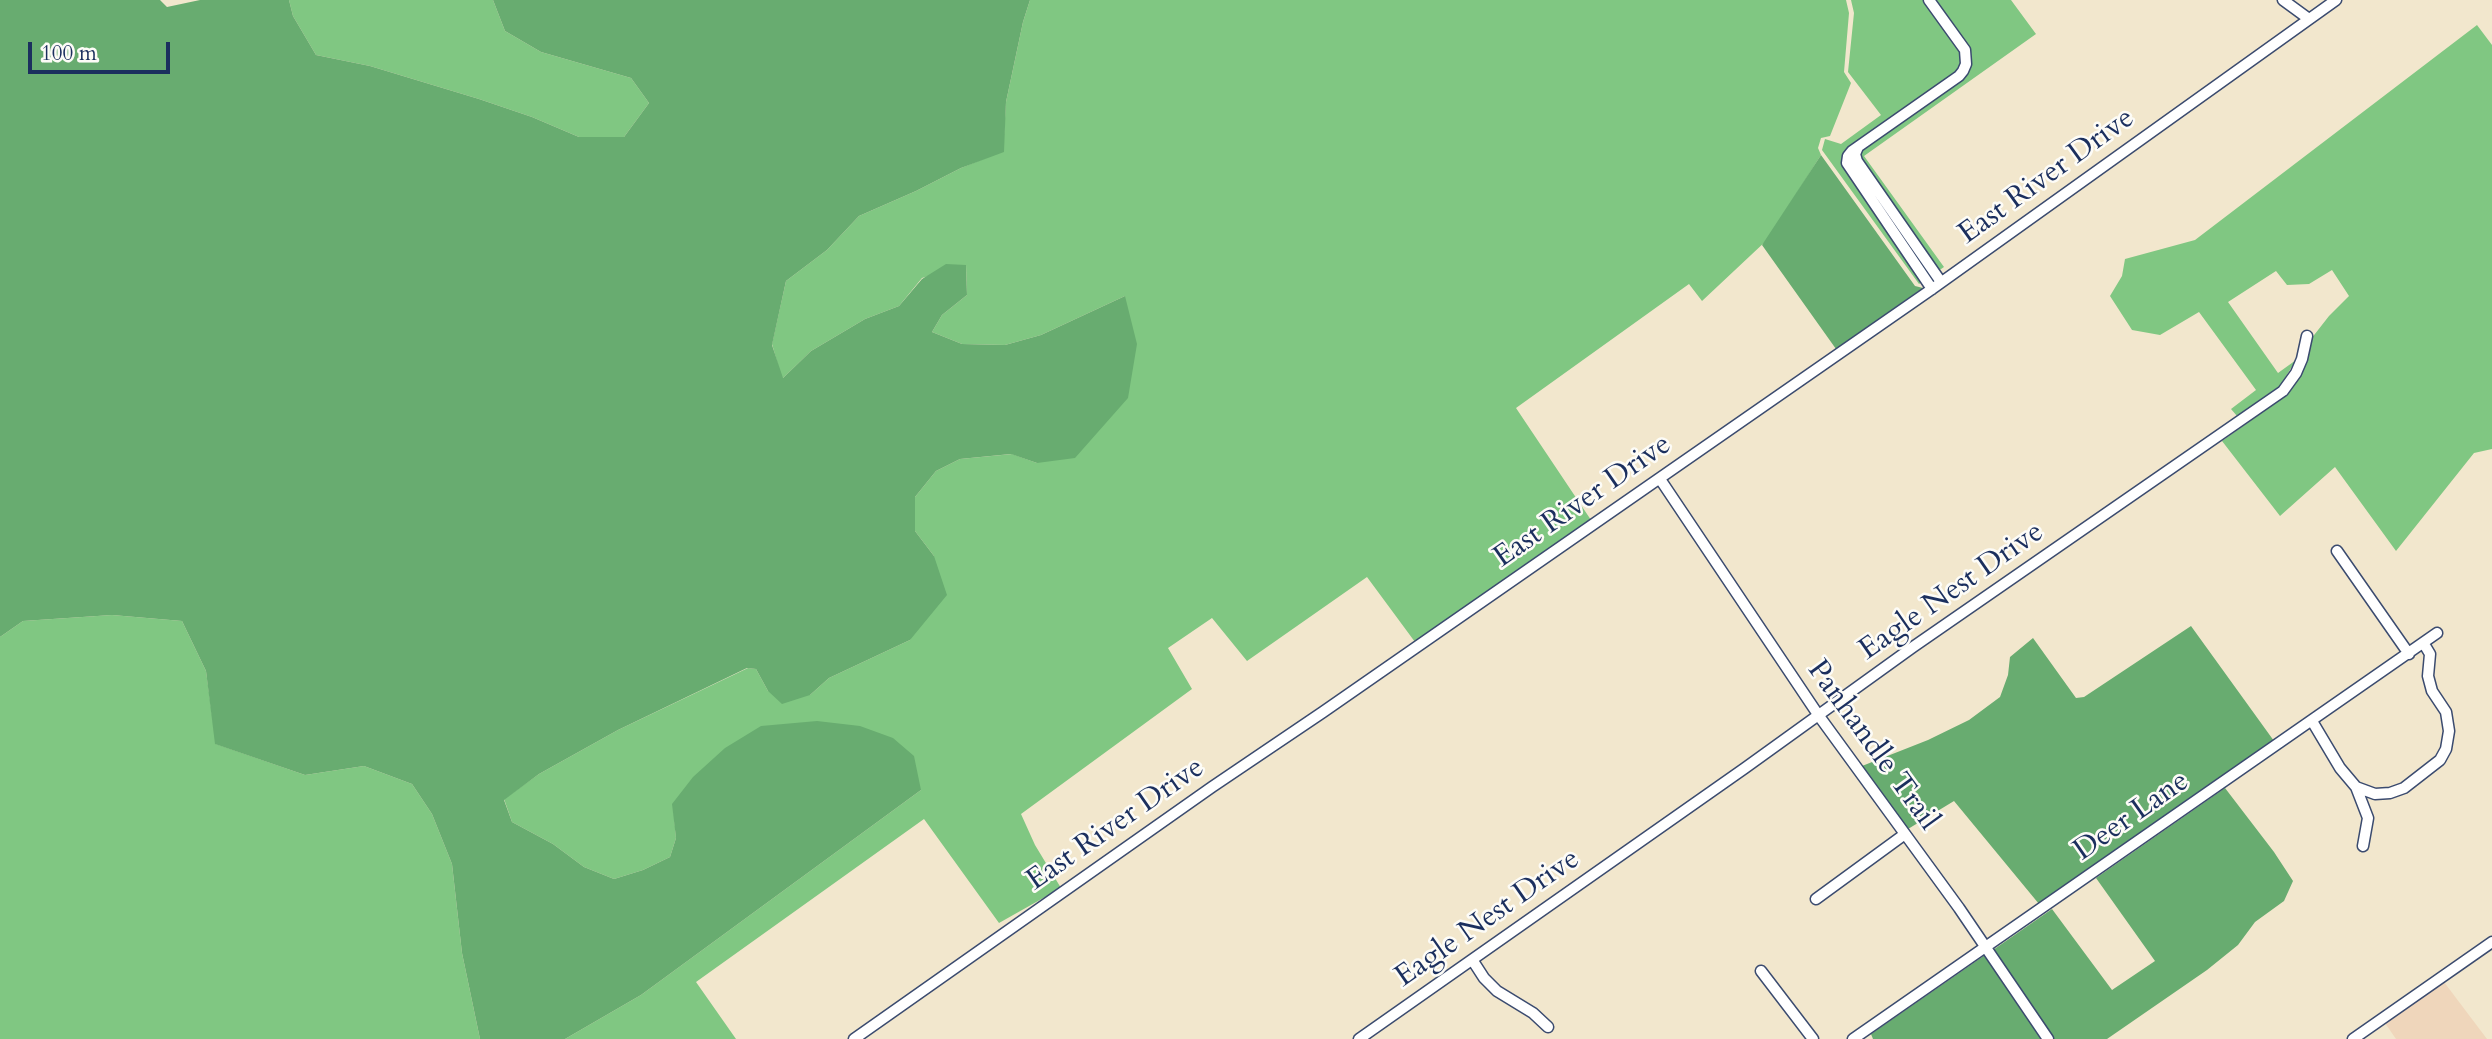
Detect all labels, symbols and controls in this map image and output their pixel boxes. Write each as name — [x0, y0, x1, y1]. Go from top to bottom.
scale bar — [32, 28, 173, 72]
text: 100 m — [41, 39, 97, 68]
street label: East River Drive — [1952, 101, 2142, 253]
street label: East River Drive — [1487, 427, 1679, 577]
street label: Eagle Nest Drive — [1853, 515, 2051, 669]
street label: Panhandle Trail — [1798, 654, 1946, 838]
street label: East River Drive — [1020, 750, 1212, 900]
street label: Deer Lane — [2067, 764, 2197, 870]
street label: Eagle Nest Drive — [1389, 842, 1587, 996]

